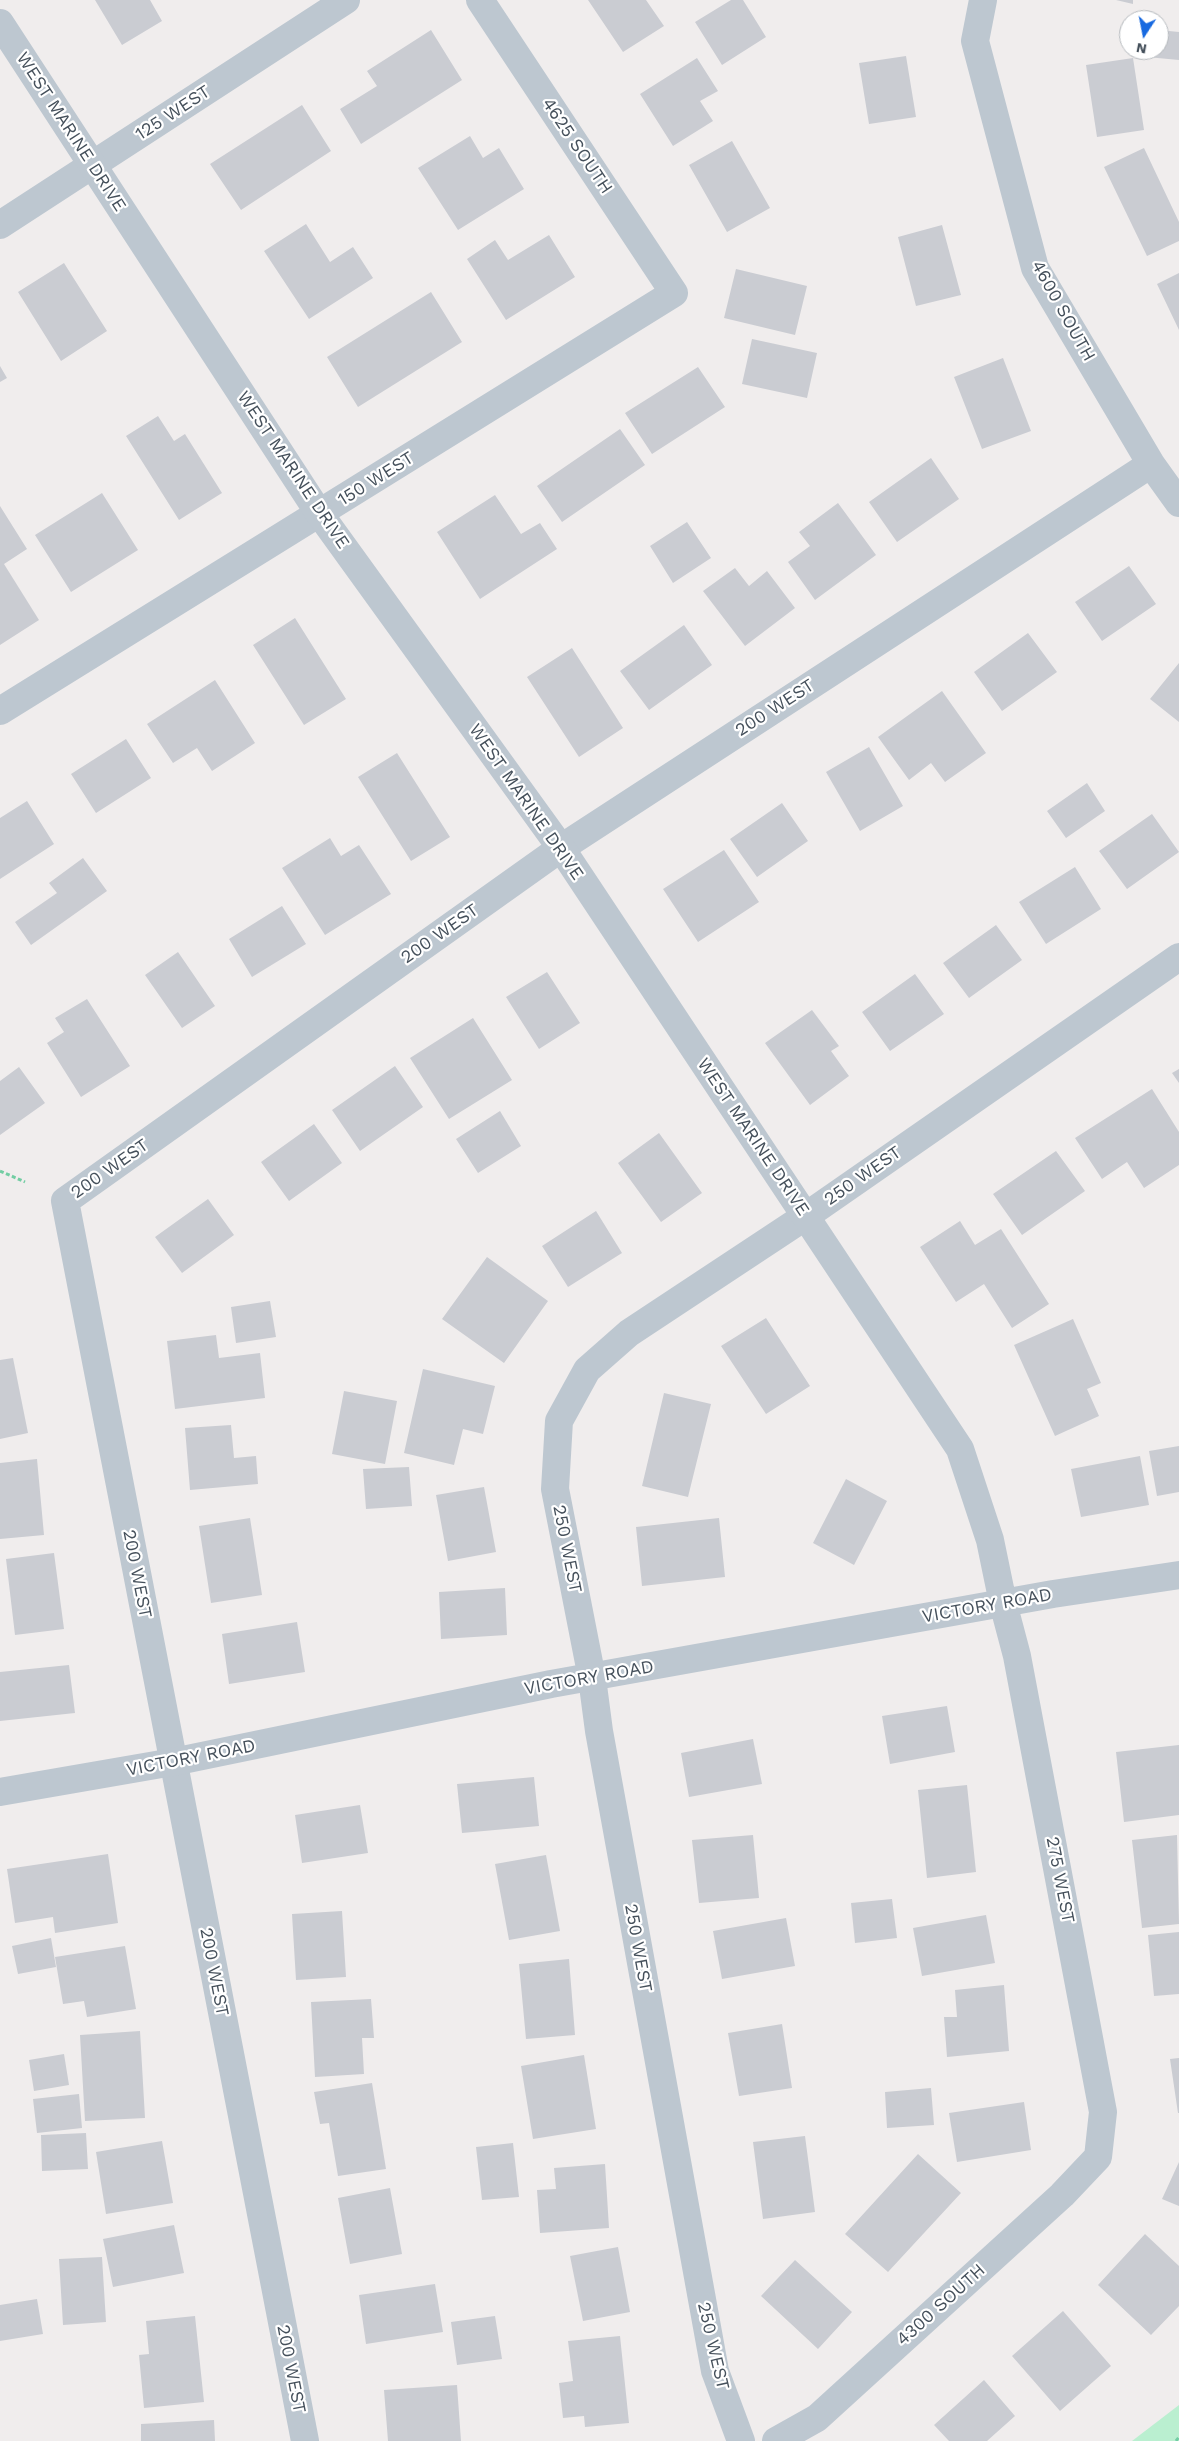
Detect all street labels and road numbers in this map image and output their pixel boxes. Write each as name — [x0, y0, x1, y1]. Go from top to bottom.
street label: WEST MARINE DRIVE — [11, 48, 131, 216]
street label: 125 WEST — [132, 81, 214, 145]
street label: 4625 SOUTH — [537, 94, 617, 198]
street label: 4600 SOUTH — [1026, 257, 1100, 365]
street label: WEST MARINE DRIVE — [232, 387, 354, 553]
street label: 150 WEST — [334, 447, 418, 511]
street label: 200 WEST — [732, 675, 818, 741]
street label: WEST MARINE DRIVE — [464, 720, 588, 884]
street label: 200 WEST — [397, 899, 483, 969]
street label: WEST MARINE DRIVE — [692, 1054, 814, 1220]
street label: 200 WEST — [67, 1134, 153, 1204]
street label: 250 WEST — [820, 1142, 906, 1210]
street label: 250 WEST — [548, 1503, 586, 1595]
street label: 200 WEST — [118, 1528, 156, 1620]
street label: VICTORY ROAD — [921, 1584, 1053, 1628]
street label: VICTORY ROAD — [523, 1656, 655, 1700]
street label: VICTORY ROAD — [125, 1735, 257, 1781]
street label: 275 WEST — [1041, 1835, 1079, 1925]
street label: 250 WEST — [620, 1902, 656, 1994]
street label: 200 WEST — [195, 1926, 233, 2018]
street label: 4300 SOUTH — [892, 2260, 990, 2350]
street label: 250 WEST — [692, 2300, 734, 2392]
street label: 200 WEST — [272, 2323, 310, 2415]

